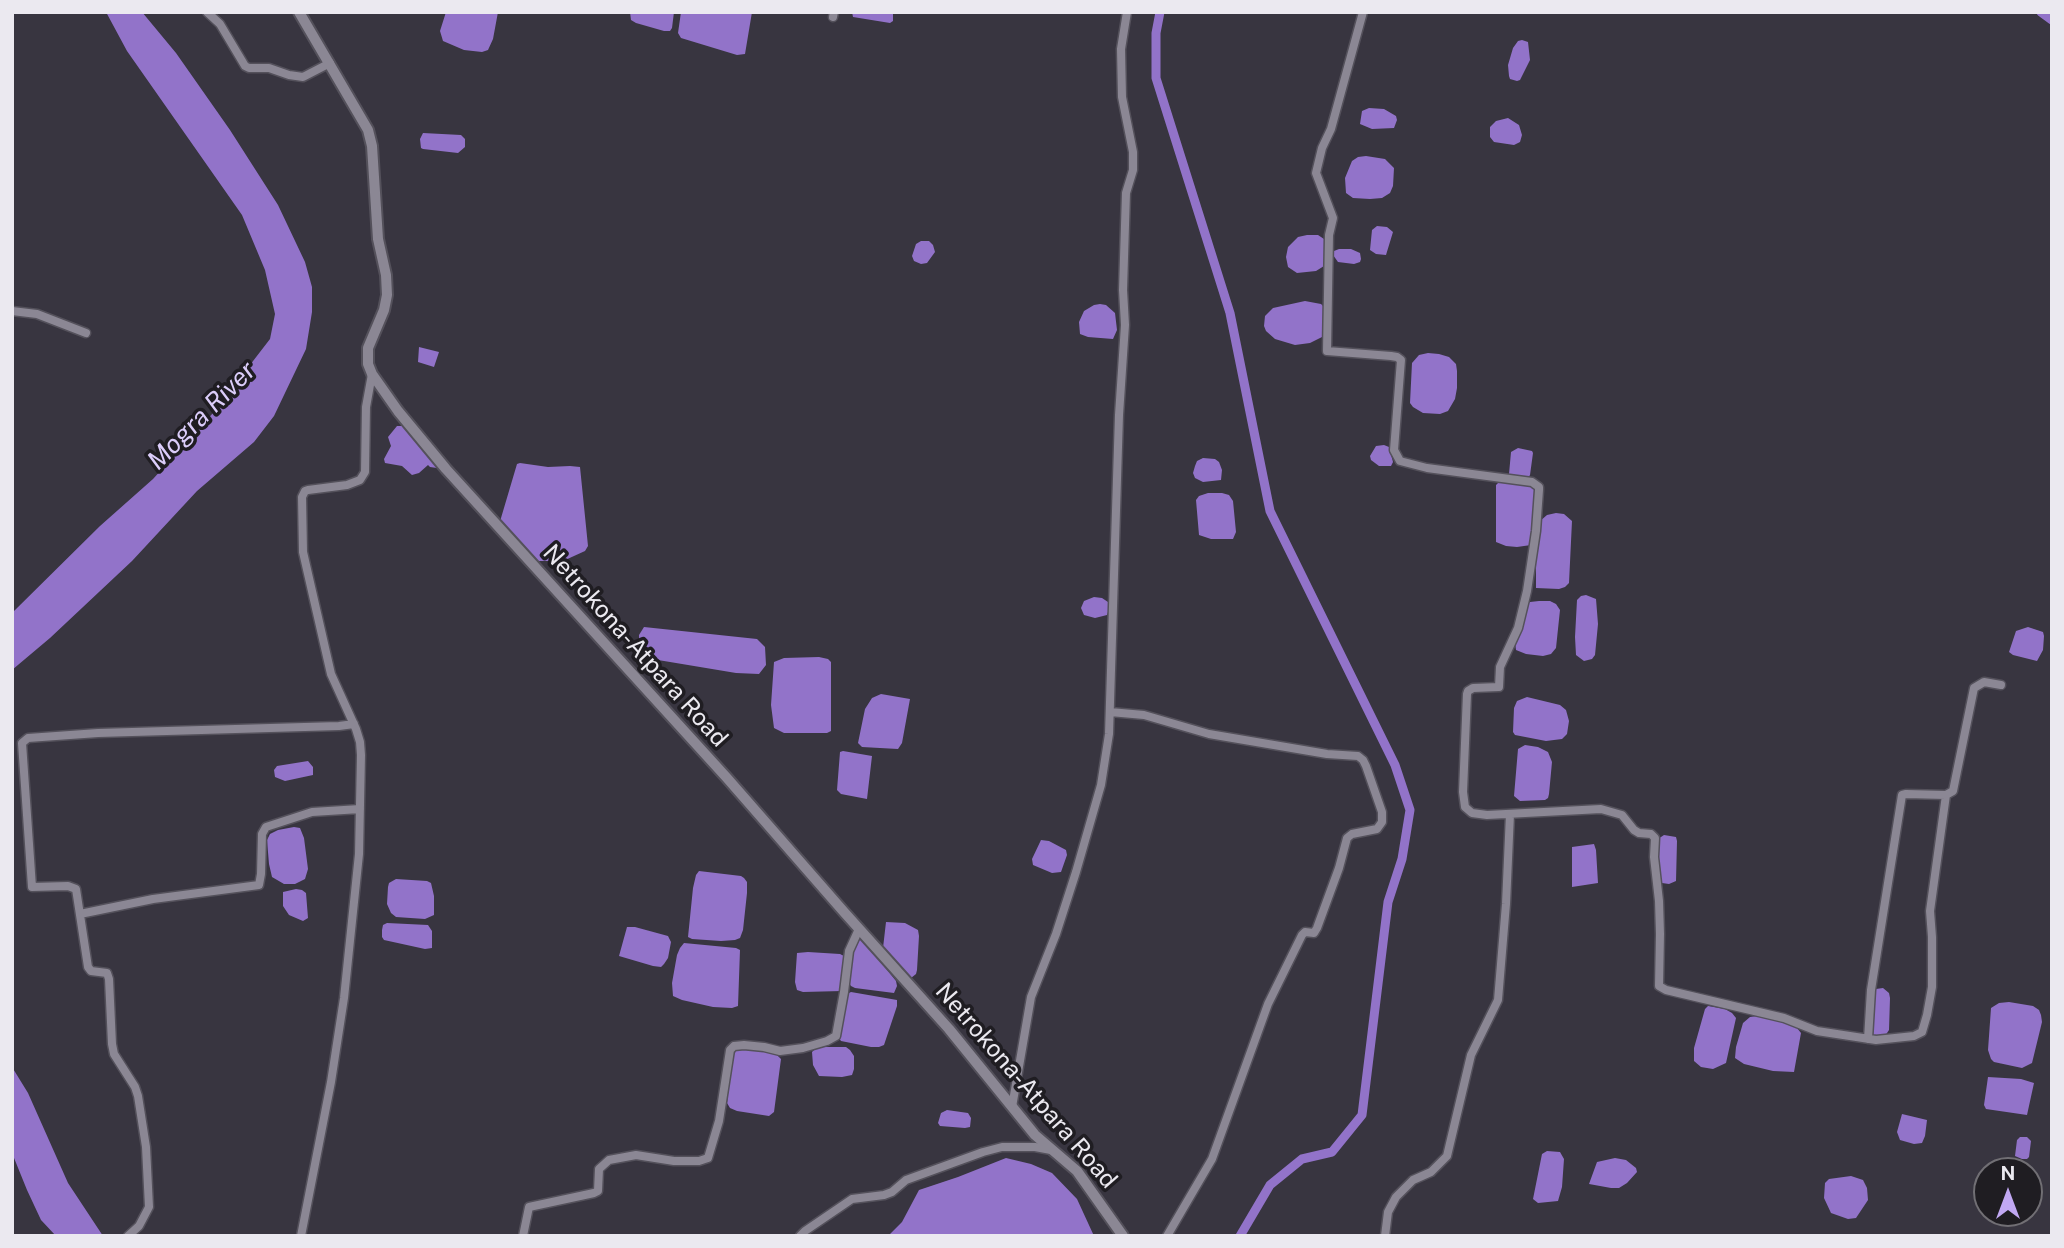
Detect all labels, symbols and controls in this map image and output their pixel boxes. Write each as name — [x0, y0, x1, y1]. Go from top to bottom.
water label: Mogra River — [141, 355, 263, 477]
street label: Netrokona-Atpara Road — [536, 539, 734, 753]
street label: Netrokona-Atpara Road — [929, 978, 1123, 1194]
north arrow — [1973, 1157, 2043, 1227]
text: N — [2001, 1162, 2015, 1184]

